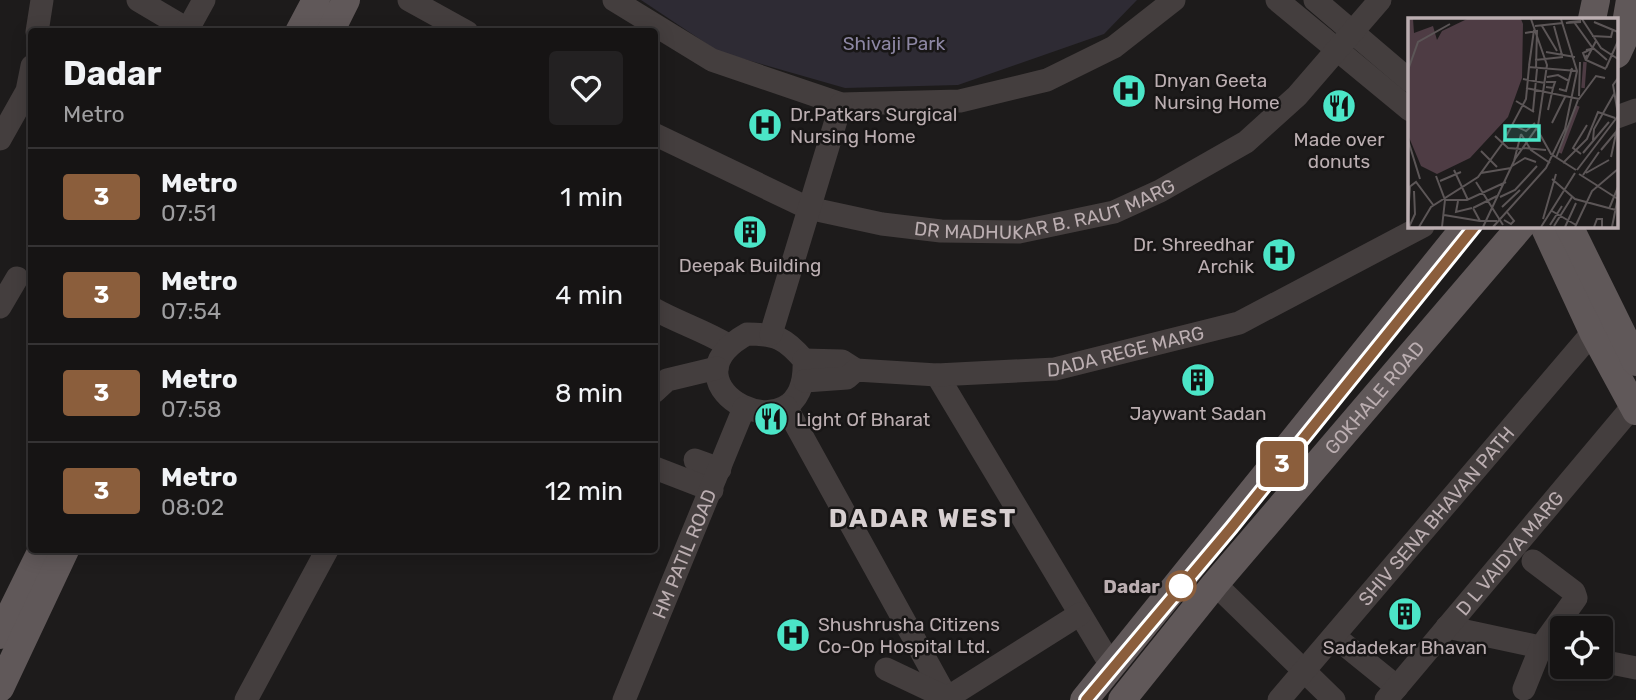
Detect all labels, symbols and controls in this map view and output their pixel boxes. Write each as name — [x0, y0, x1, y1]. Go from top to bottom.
inset map — [1408, 18, 1618, 228]
park label: Shivaji Park — [843, 32, 945, 55]
button: heart — [549, 51, 623, 125]
text: Dadar — [63, 54, 161, 93]
place label: Dnyan Geeta Nursing Home — [1154, 69, 1280, 114]
hospital icon: Dnyan Geeta Nursing Home — [1110, 72, 1148, 110]
restaurant icon: Made over donuts — [1320, 87, 1358, 125]
text: Metro — [63, 100, 125, 128]
place label: Dr.Patkars Surgical Nursing Home — [790, 103, 957, 148]
hospital icon: Dr.Patkars Surgical Nursing Home — [746, 106, 784, 144]
place label: Made over donuts — [1294, 128, 1385, 173]
text: Metro — [161, 168, 238, 199]
street label: DR MADHUKAR B. RAUT MARG — [913, 173, 1179, 244]
text: 1 min — [560, 182, 623, 213]
text: 3 — [94, 183, 109, 211]
text: 07:51 — [161, 199, 216, 227]
building icon: Deepak Building — [731, 213, 769, 251]
place label: Dr. Shreedhar Archik — [1133, 233, 1255, 278]
hospital icon: Dr. Shreedhar Archik — [1260, 236, 1298, 274]
place label: Deepak Building — [679, 254, 821, 277]
text: Metro — [161, 266, 238, 297]
text: 4 min — [555, 280, 623, 311]
text: 3 — [94, 281, 109, 309]
text: 07:54 — [161, 297, 221, 325]
street label: DADA REGE MARG — [1046, 321, 1207, 381]
street label: GOKHALE ROAD — [1320, 336, 1429, 459]
building icon: Jaywant Sadan — [1179, 361, 1217, 399]
text: Metro — [161, 364, 238, 395]
text: 8 min — [555, 378, 623, 409]
text: 3 — [94, 379, 109, 407]
text: 07:58 — [161, 395, 222, 423]
restaurant icon: Light Of Bharat — [752, 400, 790, 438]
place label: Jaywant Sadan — [1129, 402, 1267, 425]
place label: Light Of Bharat — [796, 408, 931, 431]
street label: SHIV SENA BHAVAN PATH — [1353, 422, 1519, 610]
line badge: 3 — [1259, 441, 1305, 487]
text: 3 — [1274, 450, 1290, 478]
text: Metro — [161, 462, 238, 493]
text: 12 min — [545, 476, 623, 507]
text: 3 — [94, 477, 109, 505]
street label: HM PATIL ROAD — [647, 486, 721, 622]
street label: D L VAIDYA MARG — [1451, 486, 1568, 620]
text: 08:02 — [161, 493, 224, 521]
district label: DADAR WEST — [829, 503, 1017, 534]
marker: Dadar — [1166, 571, 1196, 601]
place label: Dadar — [1103, 575, 1160, 598]
building icon: Sadadekar Bhavan — [1386, 595, 1424, 633]
place label: Shushrusha Citizens Co-Op Hospital Ltd. — [818, 613, 1000, 658]
hospital icon: Shushrusha Citizens Co-Op Hospital Ltd. — [774, 616, 812, 654]
map controls — [1550, 616, 1613, 679]
button: locate — [1550, 616, 1613, 679]
place label: Sadadekar Bhavan — [1323, 636, 1487, 659]

